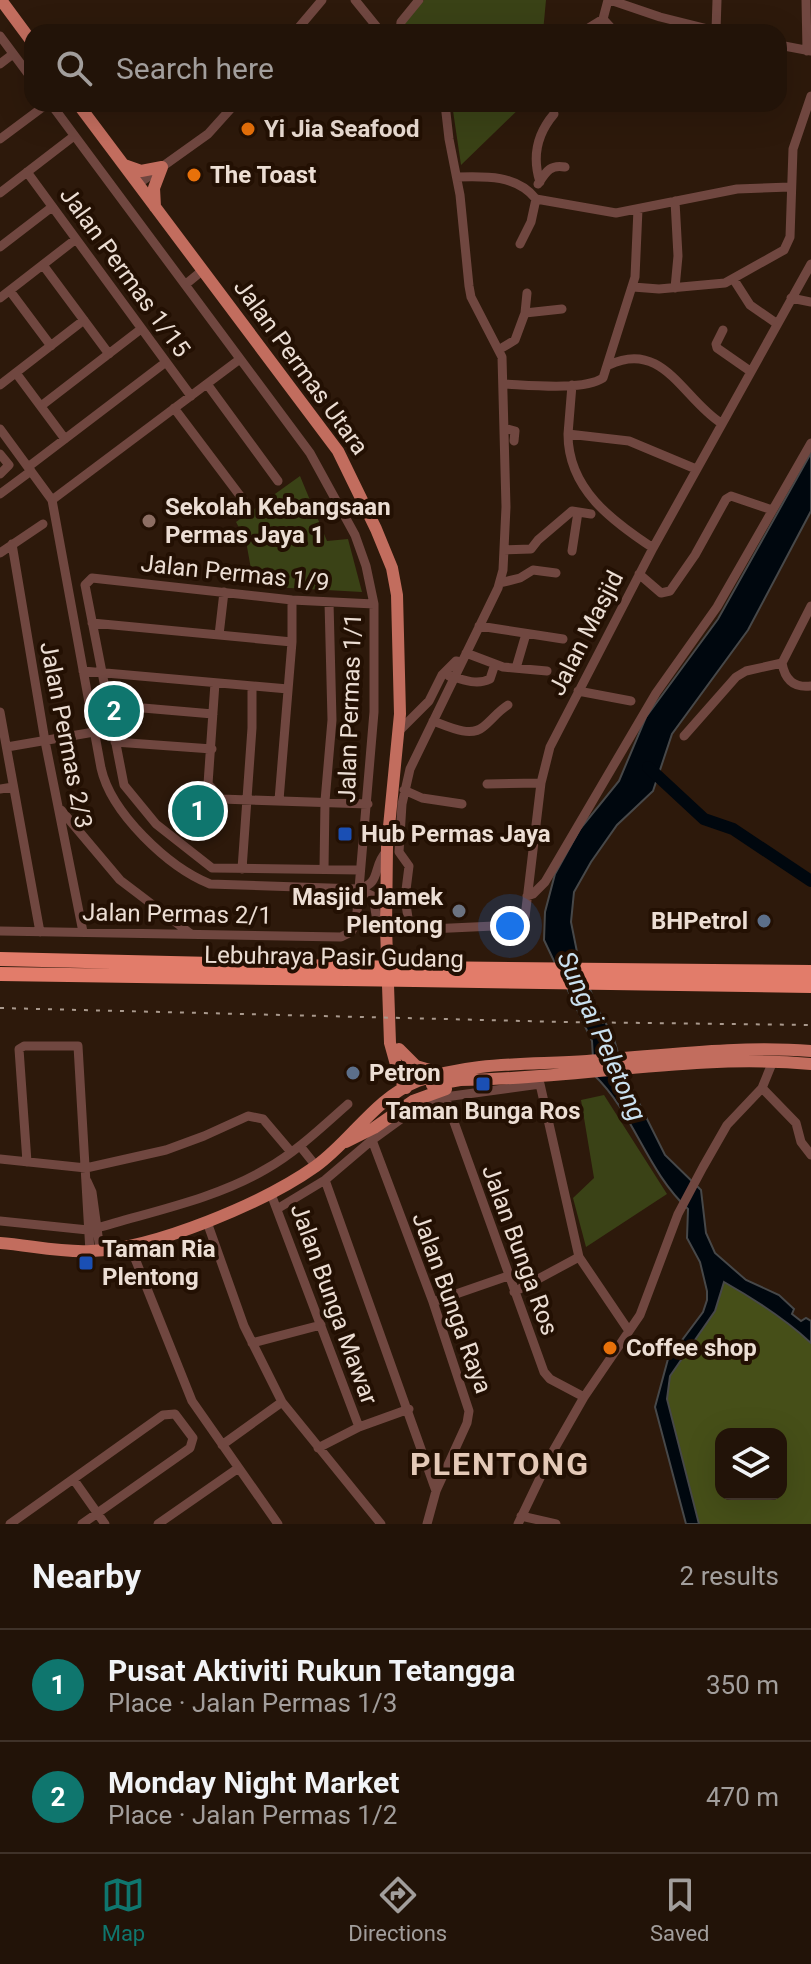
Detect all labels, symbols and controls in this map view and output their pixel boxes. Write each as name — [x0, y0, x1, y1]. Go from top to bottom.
search box — [24, 24, 787, 112]
icon: search — [52, 46, 96, 90]
text: Search here — [116, 51, 274, 86]
place label: Yi Jia Seafood — [264, 115, 420, 143]
marker: Yi Jia Seafood — [239, 120, 257, 138]
place label: The Toast — [210, 161, 316, 189]
marker: The Toast — [185, 166, 203, 184]
street label: Jalan Permas 1/15 — [54, 182, 196, 362]
street label: Jalan Permas Utara — [228, 274, 374, 460]
place label: Sekolah Kebangsaan Permas Jaya 1 — [165, 493, 391, 549]
marker: Sekolah Kebangsaan Permas Jaya 1 — [140, 512, 158, 530]
street label: Jalan Permas 1/9 — [139, 549, 331, 597]
street label: Jalan Masjid — [543, 566, 629, 700]
street label: Jalan Permas 1/1 — [333, 613, 367, 803]
street label: Jalan Permas 2/3 — [34, 639, 98, 831]
pin: 2 — [88, 681, 140, 741]
pin: 1 — [172, 781, 224, 841]
place label: Hub Permas Jaya — [361, 820, 551, 848]
marker: Hub Permas Jaya — [336, 825, 354, 843]
place label: Masjid Jamek Plentong — [292, 883, 444, 939]
street label: Jalan Permas 2/1 — [82, 898, 272, 930]
marker: Masjid Jamek Plentong — [450, 902, 468, 920]
your location — [490, 906, 530, 946]
place label: BHPetrol — [651, 907, 748, 935]
marker: BHPetrol — [755, 912, 773, 930]
street label: Lebuhraya Pasir Gudang — [204, 941, 464, 973]
water label: Sungai Peletong — [551, 947, 653, 1125]
place label: Petron — [369, 1059, 441, 1087]
marker: Petron — [344, 1064, 362, 1082]
marker: Taman Bunga Ros — [474, 1075, 492, 1093]
place label: Taman Bunga Ros — [386, 1097, 581, 1125]
street label: Jalan Bunga Ros — [476, 1161, 564, 1339]
street label: Jalan Bunga Mawar — [285, 1200, 383, 1408]
street label: Jalan Bunga Raya — [406, 1209, 498, 1397]
place label: Taman Ria Plentong — [102, 1235, 216, 1291]
marker: Taman Ria Plentong — [77, 1254, 95, 1272]
place label: Coffee shop — [626, 1334, 757, 1362]
marker: Coffee shop — [601, 1339, 619, 1357]
map controls — [715, 1428, 787, 1500]
button: layers — [715, 1428, 787, 1500]
district label: PLENTONG — [410, 1445, 590, 1483]
text: Nearby — [32, 1556, 141, 1596]
text: 2 results — [680, 1561, 779, 1591]
text: Pusat Aktiviti Rukun Tetangga — [108, 1653, 515, 1688]
text: 1 — [51, 1670, 65, 1700]
text: 350 m — [706, 1670, 779, 1700]
text: Place · Jalan Permas 1/3 — [108, 1688, 397, 1718]
text: Monday Night Market — [108, 1765, 399, 1800]
text: 2 — [51, 1782, 65, 1812]
text: 470 m — [706, 1782, 779, 1812]
text: Place · Jalan Permas 1/2 — [108, 1800, 397, 1830]
tab: Map — [101, 1873, 145, 1946]
tab: Directions — [348, 1873, 447, 1946]
tab: Saved — [650, 1873, 710, 1946]

